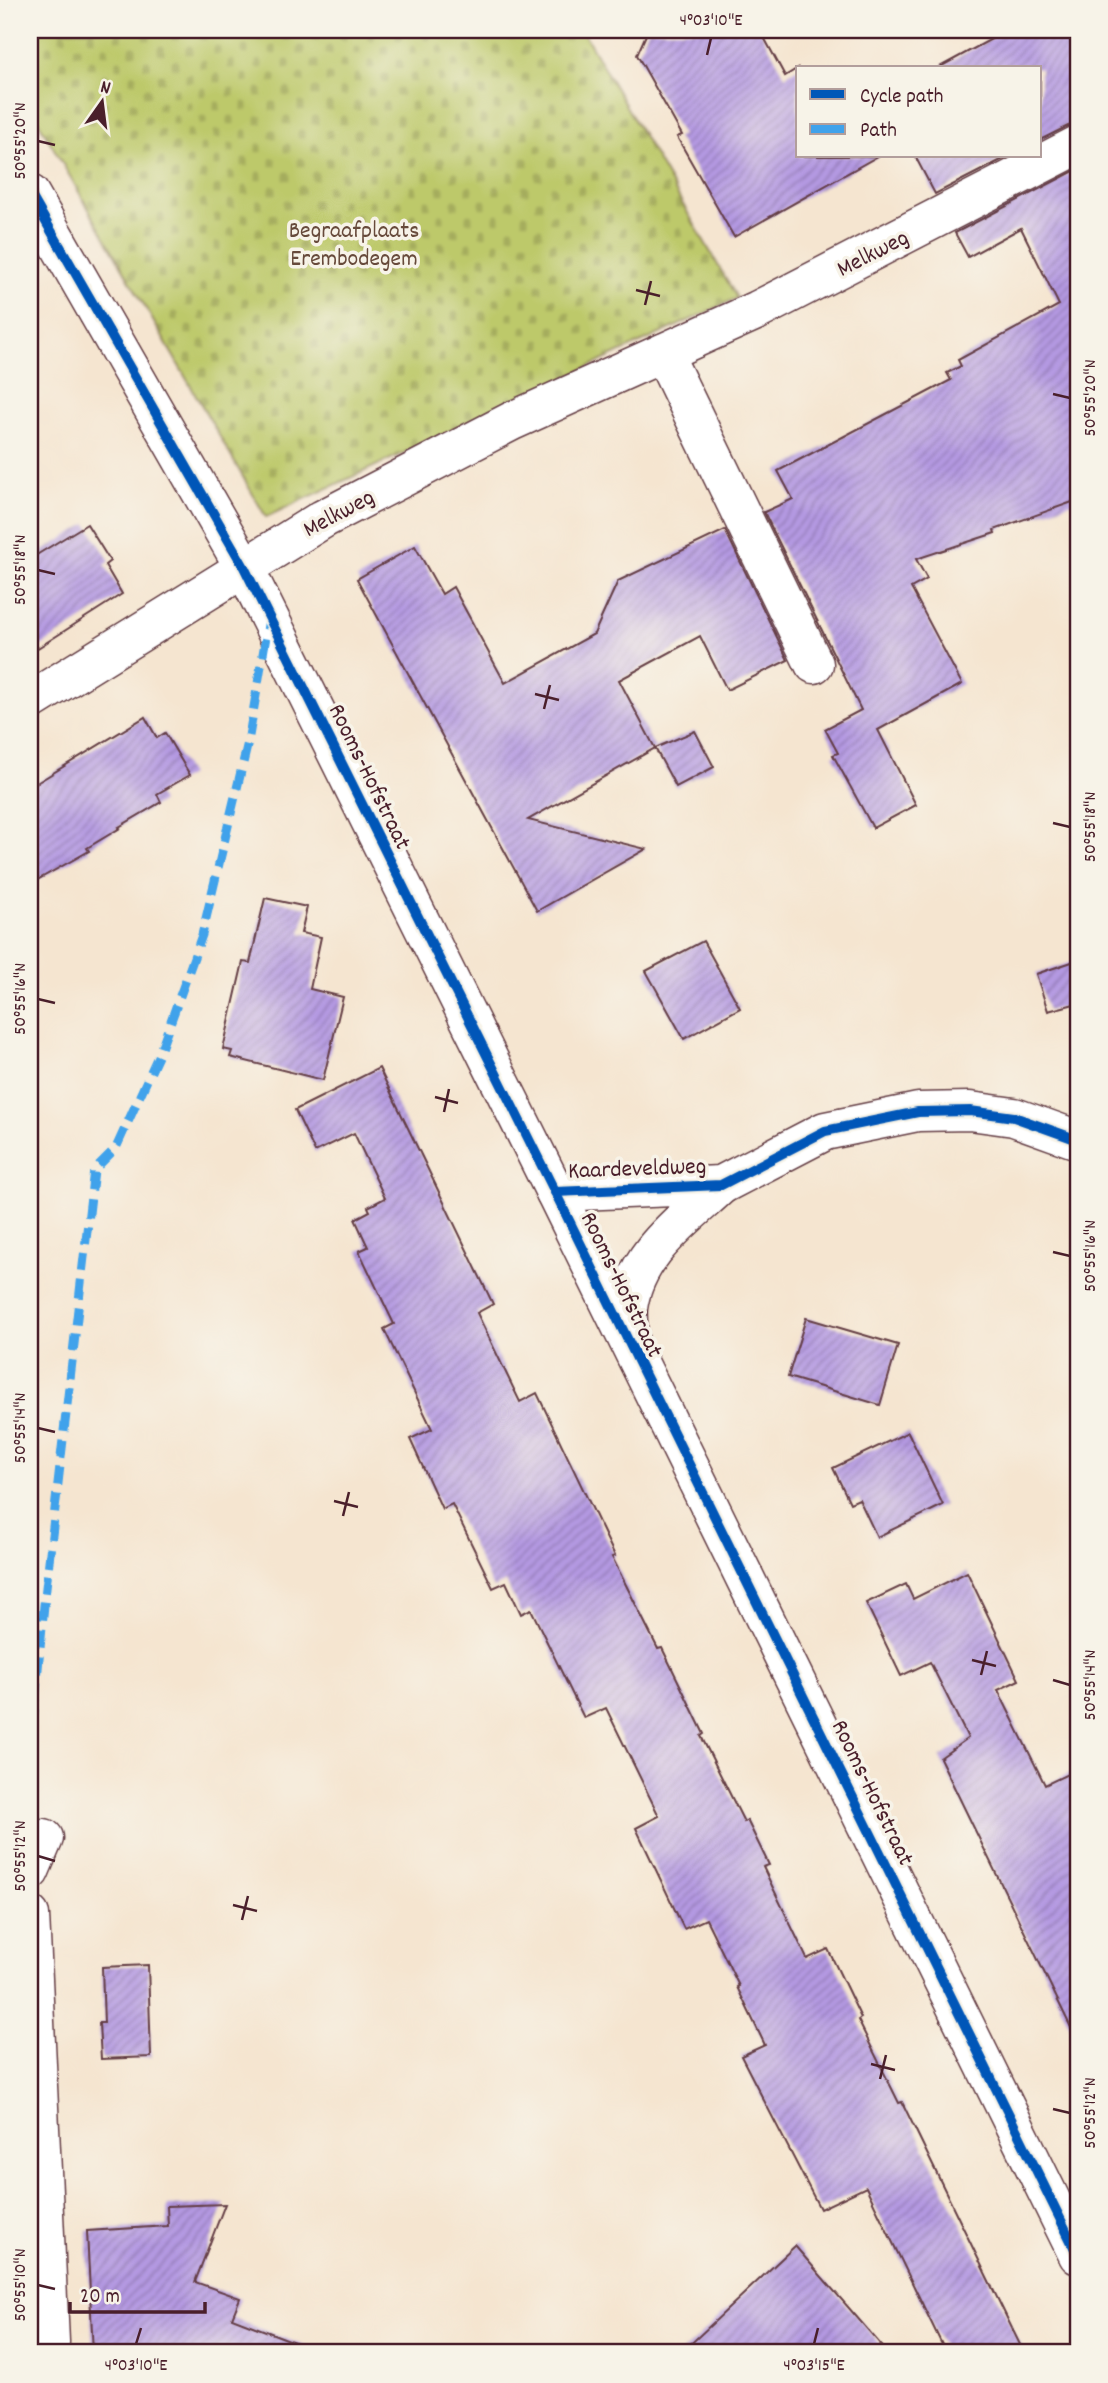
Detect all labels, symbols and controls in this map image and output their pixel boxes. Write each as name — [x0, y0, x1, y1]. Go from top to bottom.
text: 4°03'10"E — [680, 9, 742, 34]
north arrow — [66, 66, 136, 136]
legend — [796, 66, 1042, 158]
text: N — [97, 75, 113, 103]
text: Cycle path — [860, 83, 943, 113]
text: 50°55'20"N — [9, 102, 34, 180]
text: Path — [860, 117, 897, 147]
park label: Begraafplaats Erembodegem — [289, 215, 419, 277]
street label: Melkweg — [831, 222, 915, 287]
text: 50°55'20"N — [1079, 359, 1104, 437]
street label: Melkweg — [298, 482, 381, 548]
text: 50°55'18"N — [9, 535, 34, 605]
street label: Rooms-Hofstraat — [318, 699, 418, 856]
text: 50°55'18"N — [1079, 792, 1104, 862]
text: 50°55'16"N — [9, 963, 34, 1035]
street label: Kaardeveldweg — [567, 1151, 707, 1189]
street label: Rooms-Hofstraat — [570, 1207, 670, 1364]
text: 50°55'16"N — [1079, 1220, 1104, 1292]
text: 50°55'14"N — [9, 1393, 34, 1463]
text: 50°55'14"N — [1079, 1650, 1104, 1720]
street label: Rooms-Hofstraat — [821, 1715, 921, 1872]
text: 50°55'12"N — [9, 1820, 34, 1892]
text: 50°55'12"N — [1079, 2077, 1104, 2149]
text: 50°55'10"N — [9, 2248, 34, 2322]
scale bar — [70, 2271, 205, 2315]
text: 20 m — [80, 2283, 120, 2313]
text: 4°03'10"E — [105, 2354, 167, 2379]
text: 4°03'15"E — [783, 2354, 845, 2379]

